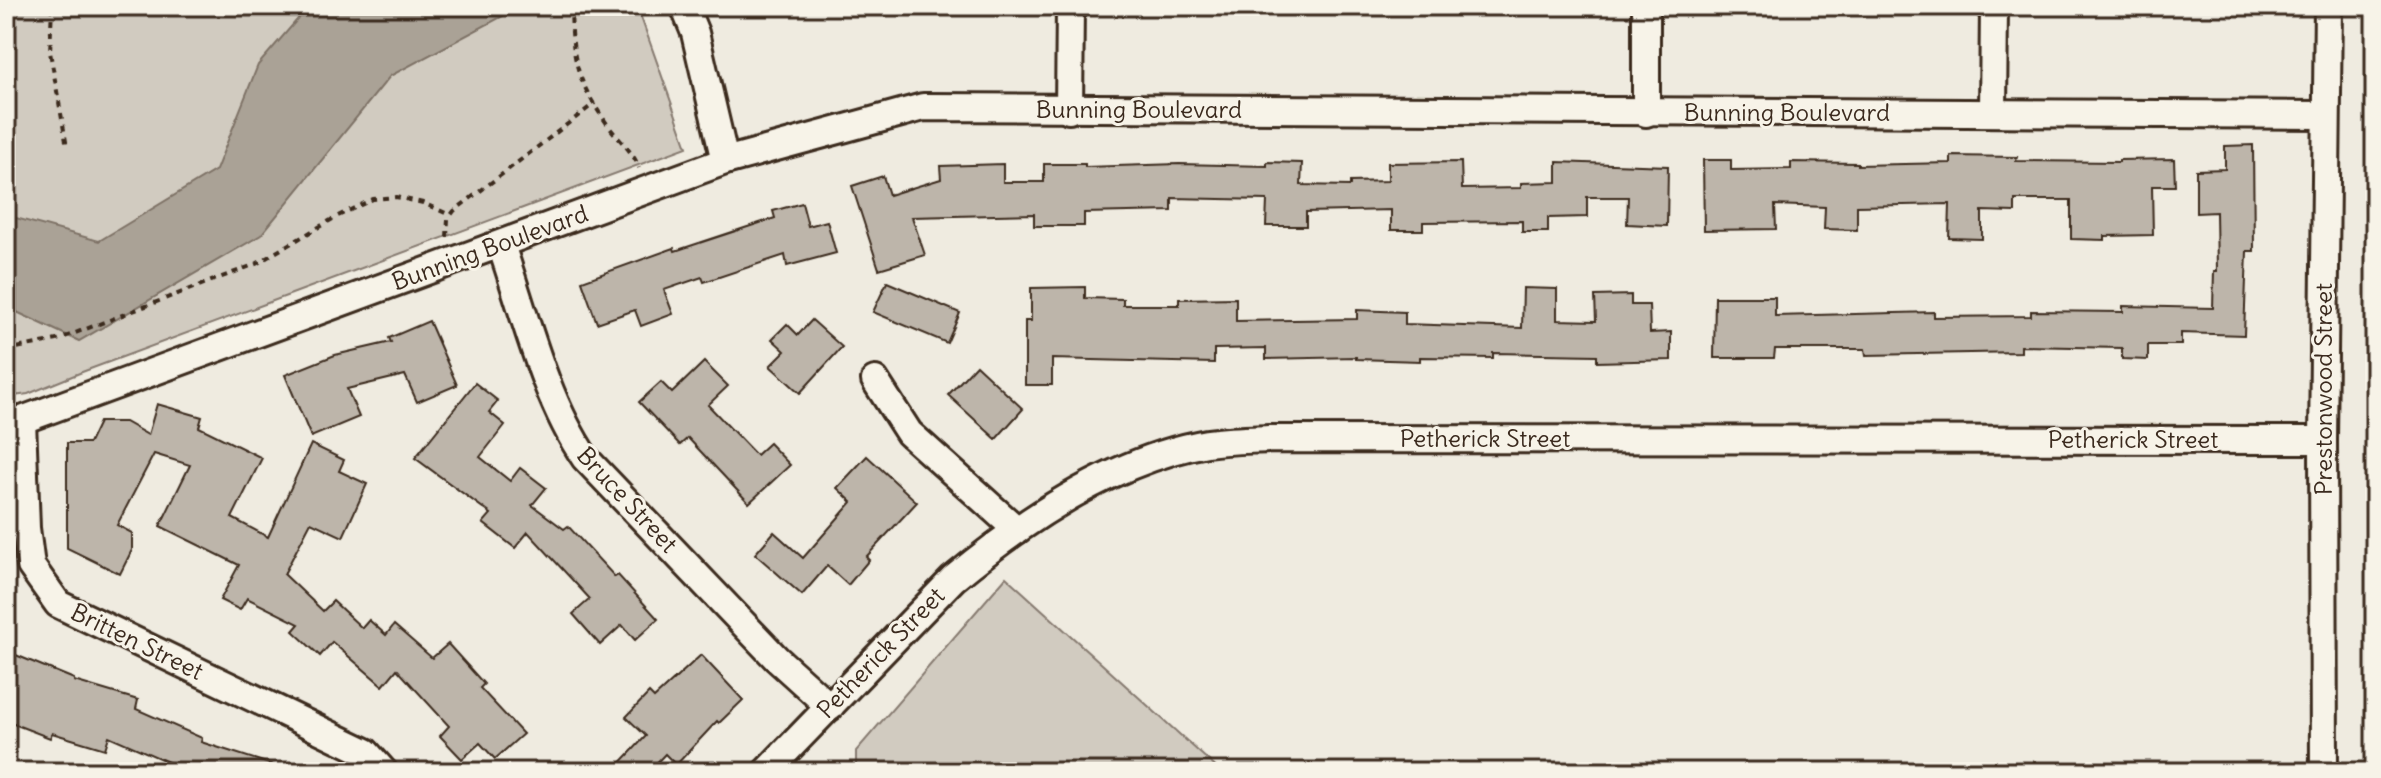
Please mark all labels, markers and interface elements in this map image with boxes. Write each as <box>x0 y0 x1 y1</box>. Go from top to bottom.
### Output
street label: Bunning Boulevard <box>1036 94 1242 124</box>
street label: Bunning Boulevard <box>1684 97 1890 127</box>
street label: Bunning Boulevard <box>388 198 592 296</box>
street label: Prestonwood Street <box>2308 283 2338 495</box>
street label: Petherick Street <box>1400 423 1570 453</box>
street label: Petherick Street <box>2048 424 2218 454</box>
street label: Bruce Street <box>571 440 684 559</box>
street label: Petherick Street <box>810 580 950 724</box>
street label: Britten Street <box>66 596 208 686</box>

